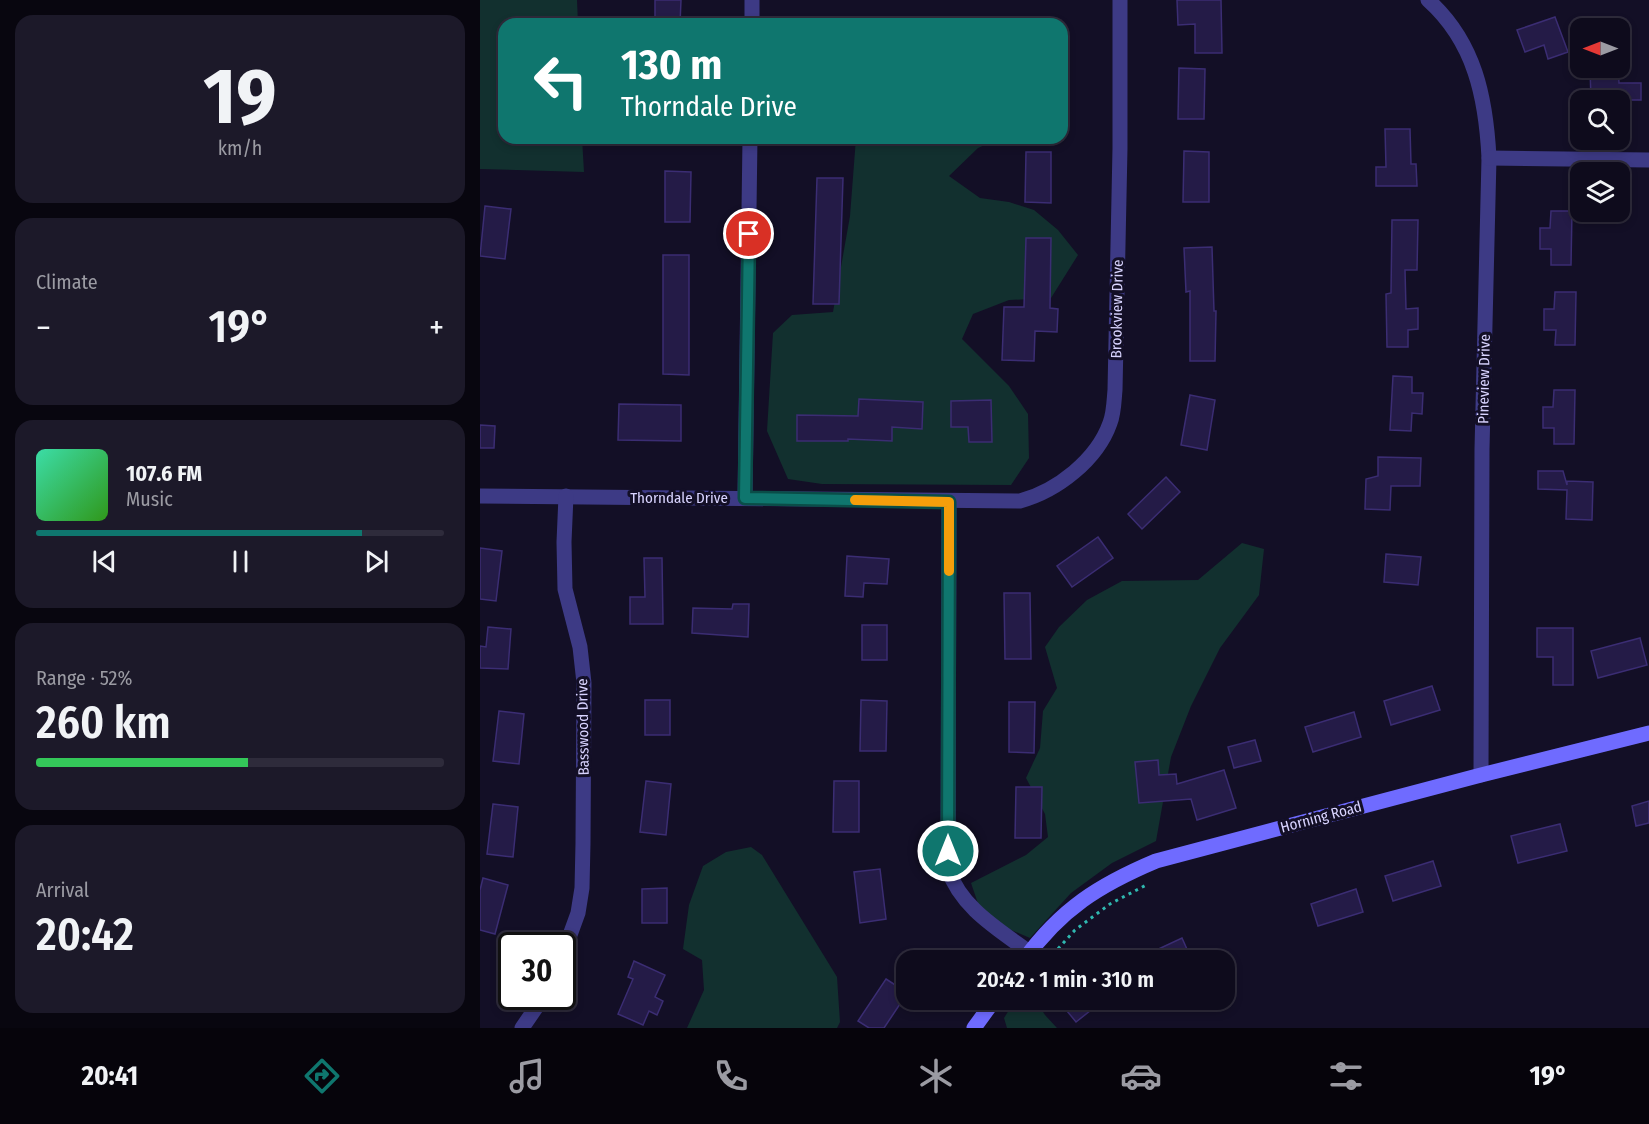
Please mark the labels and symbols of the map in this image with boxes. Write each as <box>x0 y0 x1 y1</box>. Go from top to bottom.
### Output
north arrow <box>1570 18 1630 78</box>
pin <box>723 208 774 259</box>
street label: Brookview Drive <box>1107 259 1127 359</box>
street label: Pineview Drive <box>1474 334 1494 424</box>
street label: Thorndale Drive <box>630 489 728 507</box>
street label: Basswood Drive <box>573 678 593 776</box>
street label: Horning Road <box>1278 798 1364 836</box>
position arrow <box>916 819 980 883</box>
speed limit sign: 30 <box>498 932 576 1010</box>

